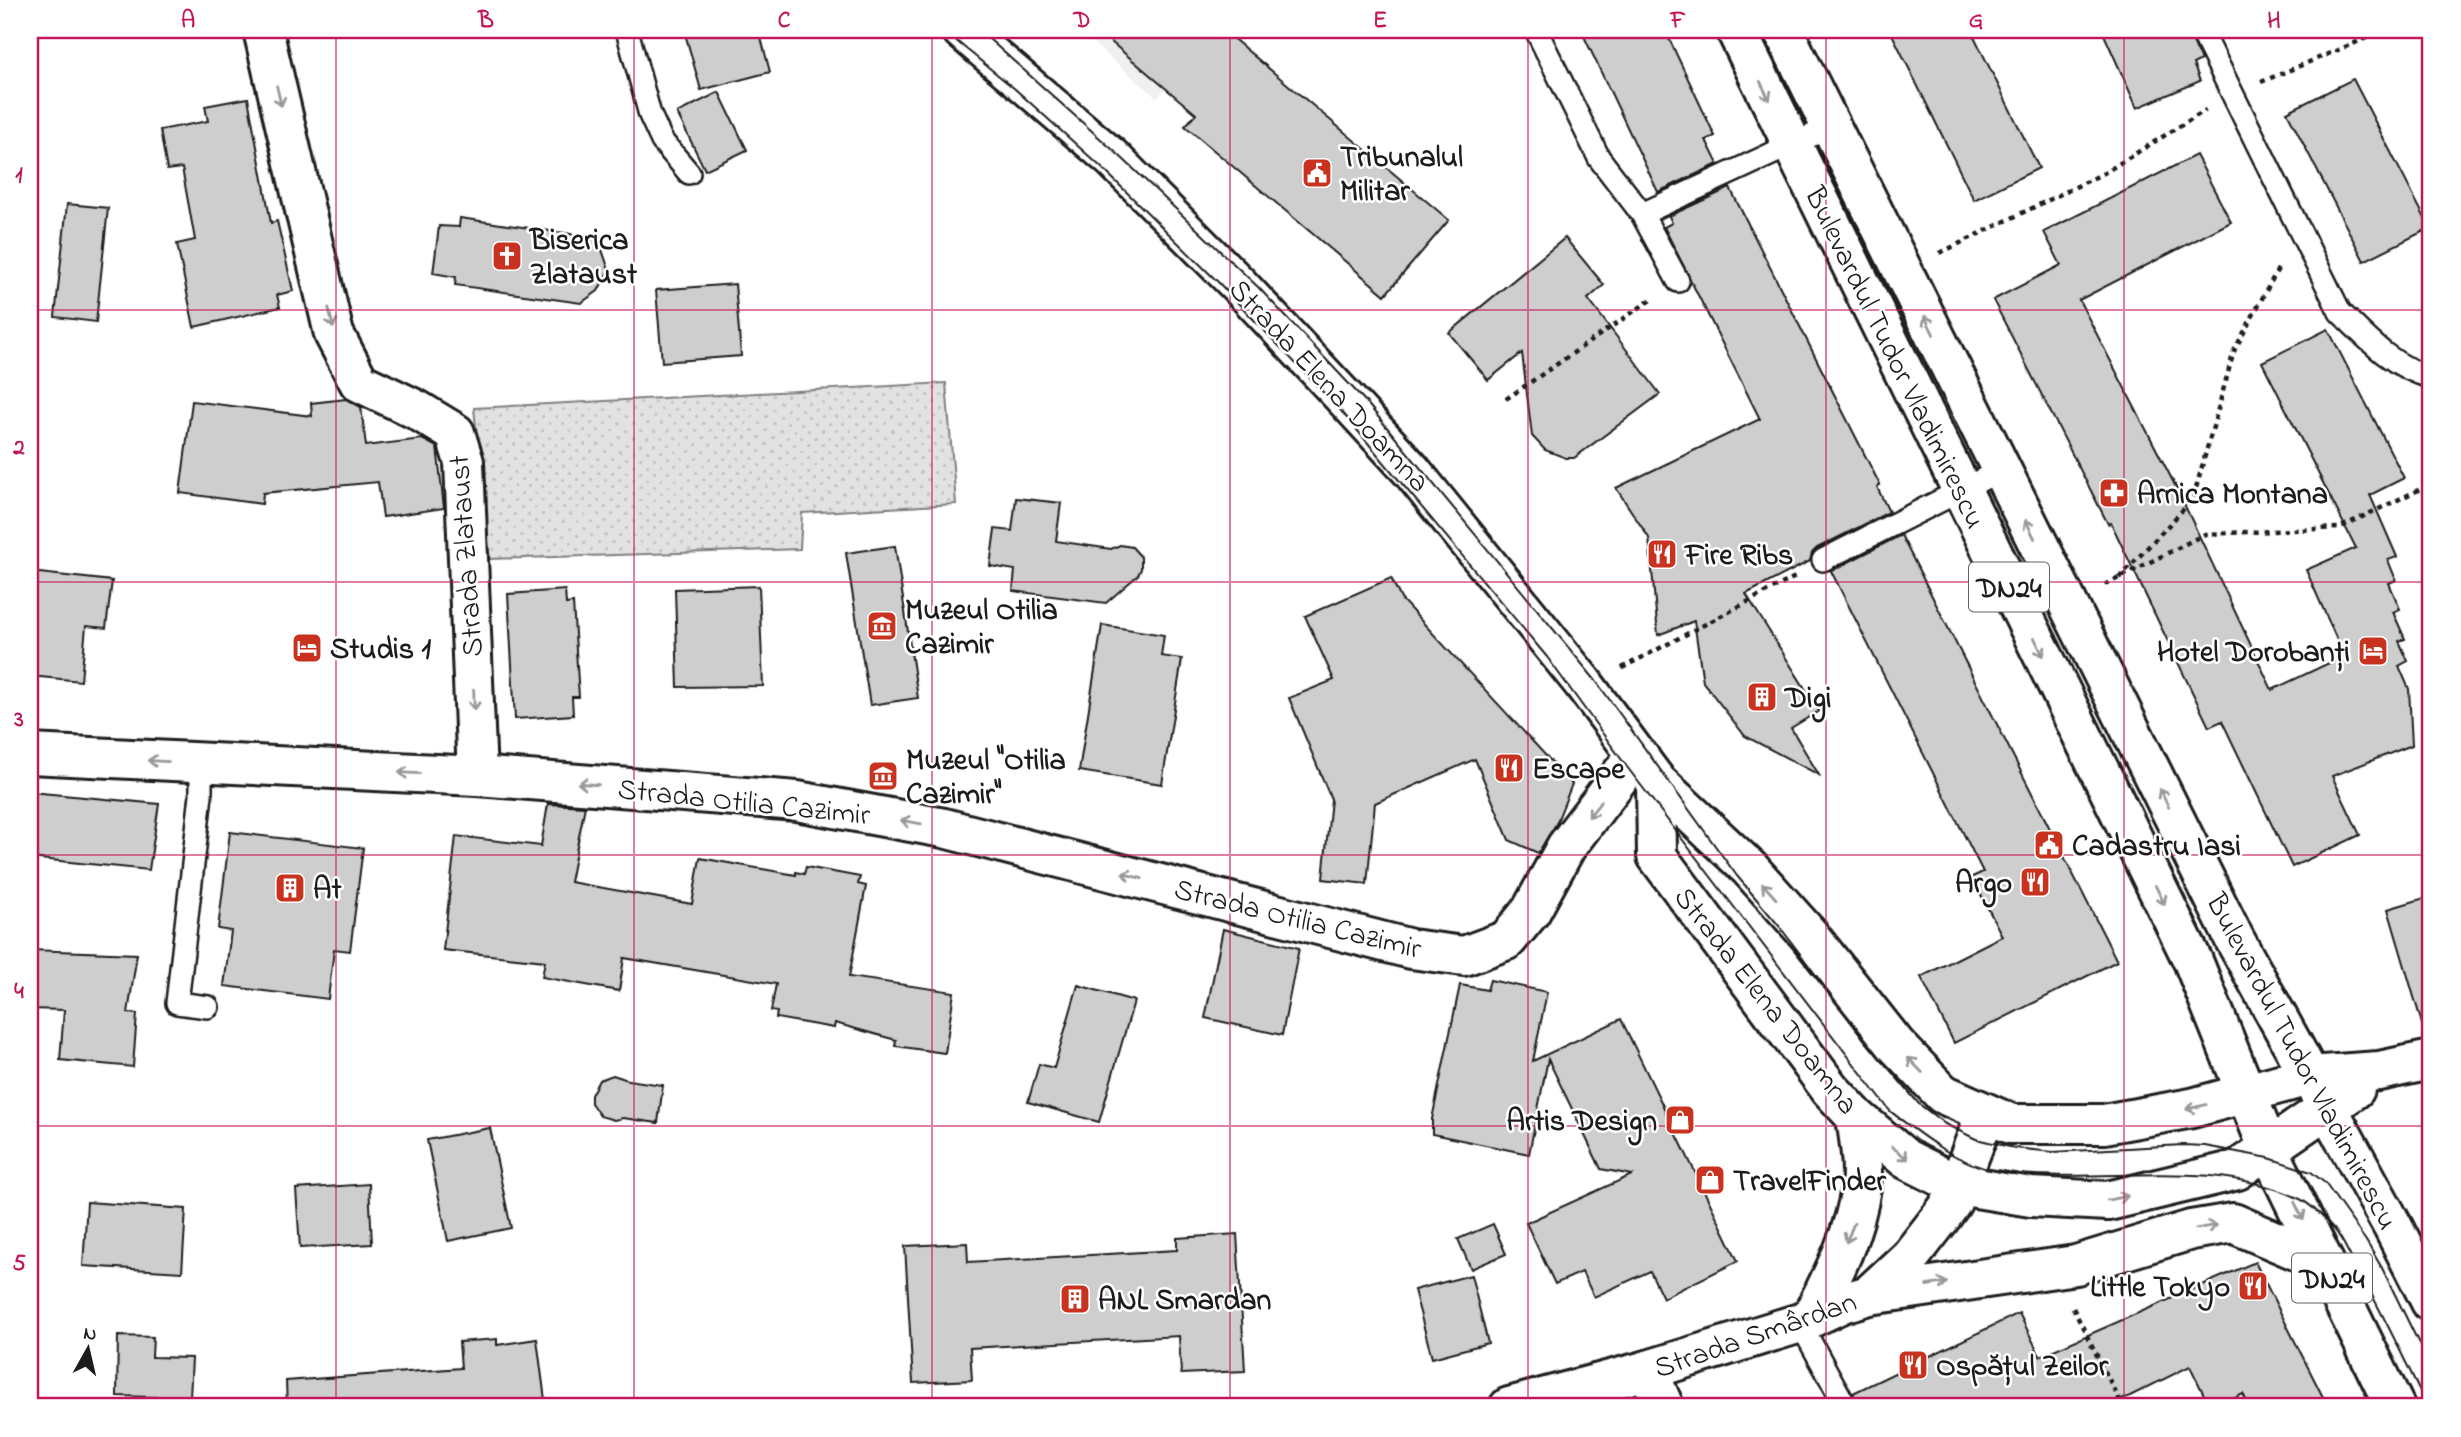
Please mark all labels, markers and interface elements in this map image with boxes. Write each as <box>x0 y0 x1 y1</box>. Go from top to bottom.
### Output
text: A <box>181 5 195 38</box>
text: B <box>477 5 494 38</box>
text: C <box>778 5 791 38</box>
text: D <box>1073 5 1090 38</box>
text: E <box>1373 5 1387 38</box>
text: F <box>1670 5 1686 38</box>
text: G <box>1969 5 1983 38</box>
text: H <box>2267 5 2281 38</box>
one-way arrow <box>1759 80 1773 101</box>
one-way arrow <box>273 84 286 107</box>
place label: Tribunalul Militar <box>1340 137 1463 215</box>
public building icon: Tribunalul Militar <box>1300 156 1334 190</box>
text: 1 <box>15 160 23 193</box>
street label: Bulevardul Tudor Vladimirescu <box>1791 179 1995 537</box>
place label: Biserica Zlataust <box>528 220 638 298</box>
church icon: Biserica Zlataust <box>490 239 524 273</box>
street label: Strada Elena Doamna <box>1217 270 1439 504</box>
one-way arrow <box>324 306 338 329</box>
one-way arrow <box>1922 315 1936 336</box>
text: 2 <box>12 432 25 465</box>
street label: Strada Zlataust <box>439 453 497 658</box>
place label: Arnica Montana <box>2137 474 2328 518</box>
pharmacy icon: Arnica Montana <box>2097 476 2131 510</box>
one-way arrow <box>2022 519 2036 540</box>
place label: Fire Ribs <box>1683 535 1793 579</box>
restaurant icon: Fire Ribs <box>1645 537 1679 571</box>
road number: DN24 <box>1969 562 2049 612</box>
place label: Muzeul Otilia Cazimir <box>905 590 1058 668</box>
museum icon: Muzeul Otilia Cazimir <box>865 609 899 643</box>
place label: Studis 1 <box>330 629 431 673</box>
hotel icon: Studis 1 <box>290 631 324 665</box>
place label: Hotel Dorobanți <box>2157 632 2350 676</box>
hotel icon: Hotel Dorobanți <box>2356 634 2390 668</box>
one-way arrow <box>2032 636 2046 657</box>
place label: Digi <box>1783 678 1831 723</box>
building icon: Digi <box>1745 680 1779 714</box>
one-way arrow <box>468 688 481 711</box>
text: 3 <box>13 704 24 737</box>
place label: Muzeul "Otilia Cazimir" <box>906 740 1066 818</box>
place label: Escape <box>1532 749 1626 793</box>
restaurant icon: Escape <box>1492 751 1526 785</box>
one-way arrow <box>146 754 169 767</box>
museum icon: Muzeul "Otilia Cazimir" <box>866 759 900 793</box>
one-way arrow <box>398 766 421 779</box>
street label: Strada Otilia Cazimir <box>615 769 873 839</box>
one-way arrow <box>577 777 600 790</box>
one-way arrow <box>2157 788 2171 809</box>
one-way arrow <box>1587 799 1602 817</box>
one-way arrow <box>900 815 923 828</box>
place label: Cadastru Iasi <box>2072 826 2241 870</box>
public building icon: Cadastru Iasi <box>2032 828 2066 862</box>
place label: Argo <box>1955 863 2012 908</box>
restaurant icon: Argo <box>2018 865 2052 899</box>
place label: At <box>313 869 342 913</box>
one-way arrow <box>1121 869 1143 882</box>
street label: Strada Otilia Cazimir <box>1169 869 1426 973</box>
building icon: At <box>273 871 307 905</box>
street label: Strada Elena Doamna <box>1662 879 1868 1125</box>
one-way arrow <box>1761 883 1778 900</box>
one-way arrow <box>2154 884 2168 905</box>
street label: Bulevardul Tudor Vladimirescu <box>2192 885 2408 1239</box>
text: 4 <box>14 976 24 1009</box>
one-way arrow <box>1907 1057 1924 1074</box>
place label: Artis Design <box>1507 1101 1657 1146</box>
one-way arrow <box>2185 1101 2208 1114</box>
shop icon: Artis Design <box>1663 1103 1697 1137</box>
one-way arrow <box>1890 1146 1909 1160</box>
place label: TravelFinder <box>1733 1161 1887 1205</box>
shop icon: TravelFinder <box>1693 1163 1727 1197</box>
one-way arrow <box>2106 1191 2129 1205</box>
one-way arrow <box>2293 1200 2307 1221</box>
one-way arrow <box>2194 1220 2217 1233</box>
one-way arrow <box>1843 1221 1856 1243</box>
text: 5 <box>12 1248 26 1281</box>
road number: DN24 <box>2292 1254 2372 1302</box>
place label: Little Tokyo <box>2090 1267 2230 1311</box>
restaurant icon: Little Tokyo <box>2236 1269 2270 1303</box>
one-way arrow <box>1925 1278 1947 1291</box>
place label: ANL Smardan <box>1098 1280 1271 1324</box>
building icon: ANL Smardan <box>1058 1282 1092 1316</box>
street label: Strada Smârdan <box>1649 1282 1863 1392</box>
north arrow <box>52 1314 122 1384</box>
text: N <box>82 1320 98 1349</box>
place label: Ospățul Zeilor <box>1936 1346 2109 1390</box>
restaurant icon: Ospățul Zeilor <box>1896 1348 1930 1382</box>

